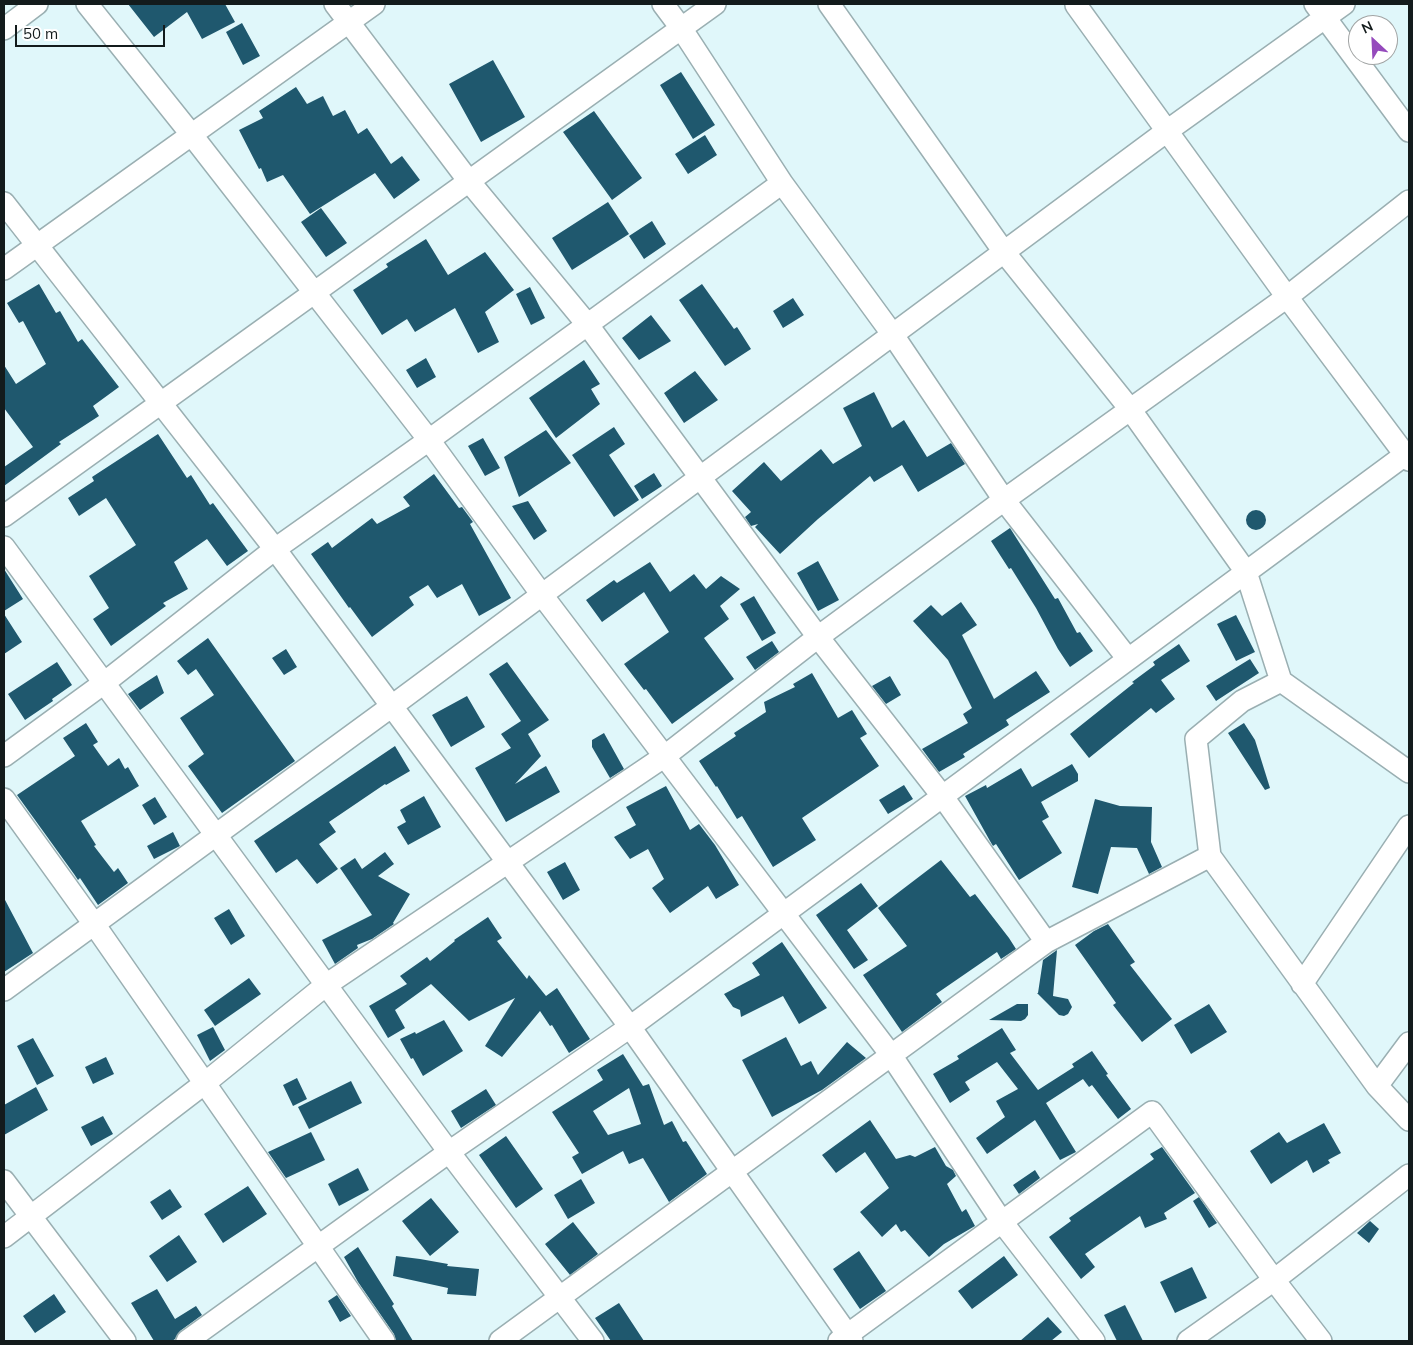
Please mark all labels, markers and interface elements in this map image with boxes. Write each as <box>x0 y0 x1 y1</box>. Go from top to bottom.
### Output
scale bar <box>18 15 168 47</box>
north arrow <box>1348 15 1398 65</box>
text: N <box>1358 17 1376 38</box>
text: 50 m <box>23 24 58 43</box>

